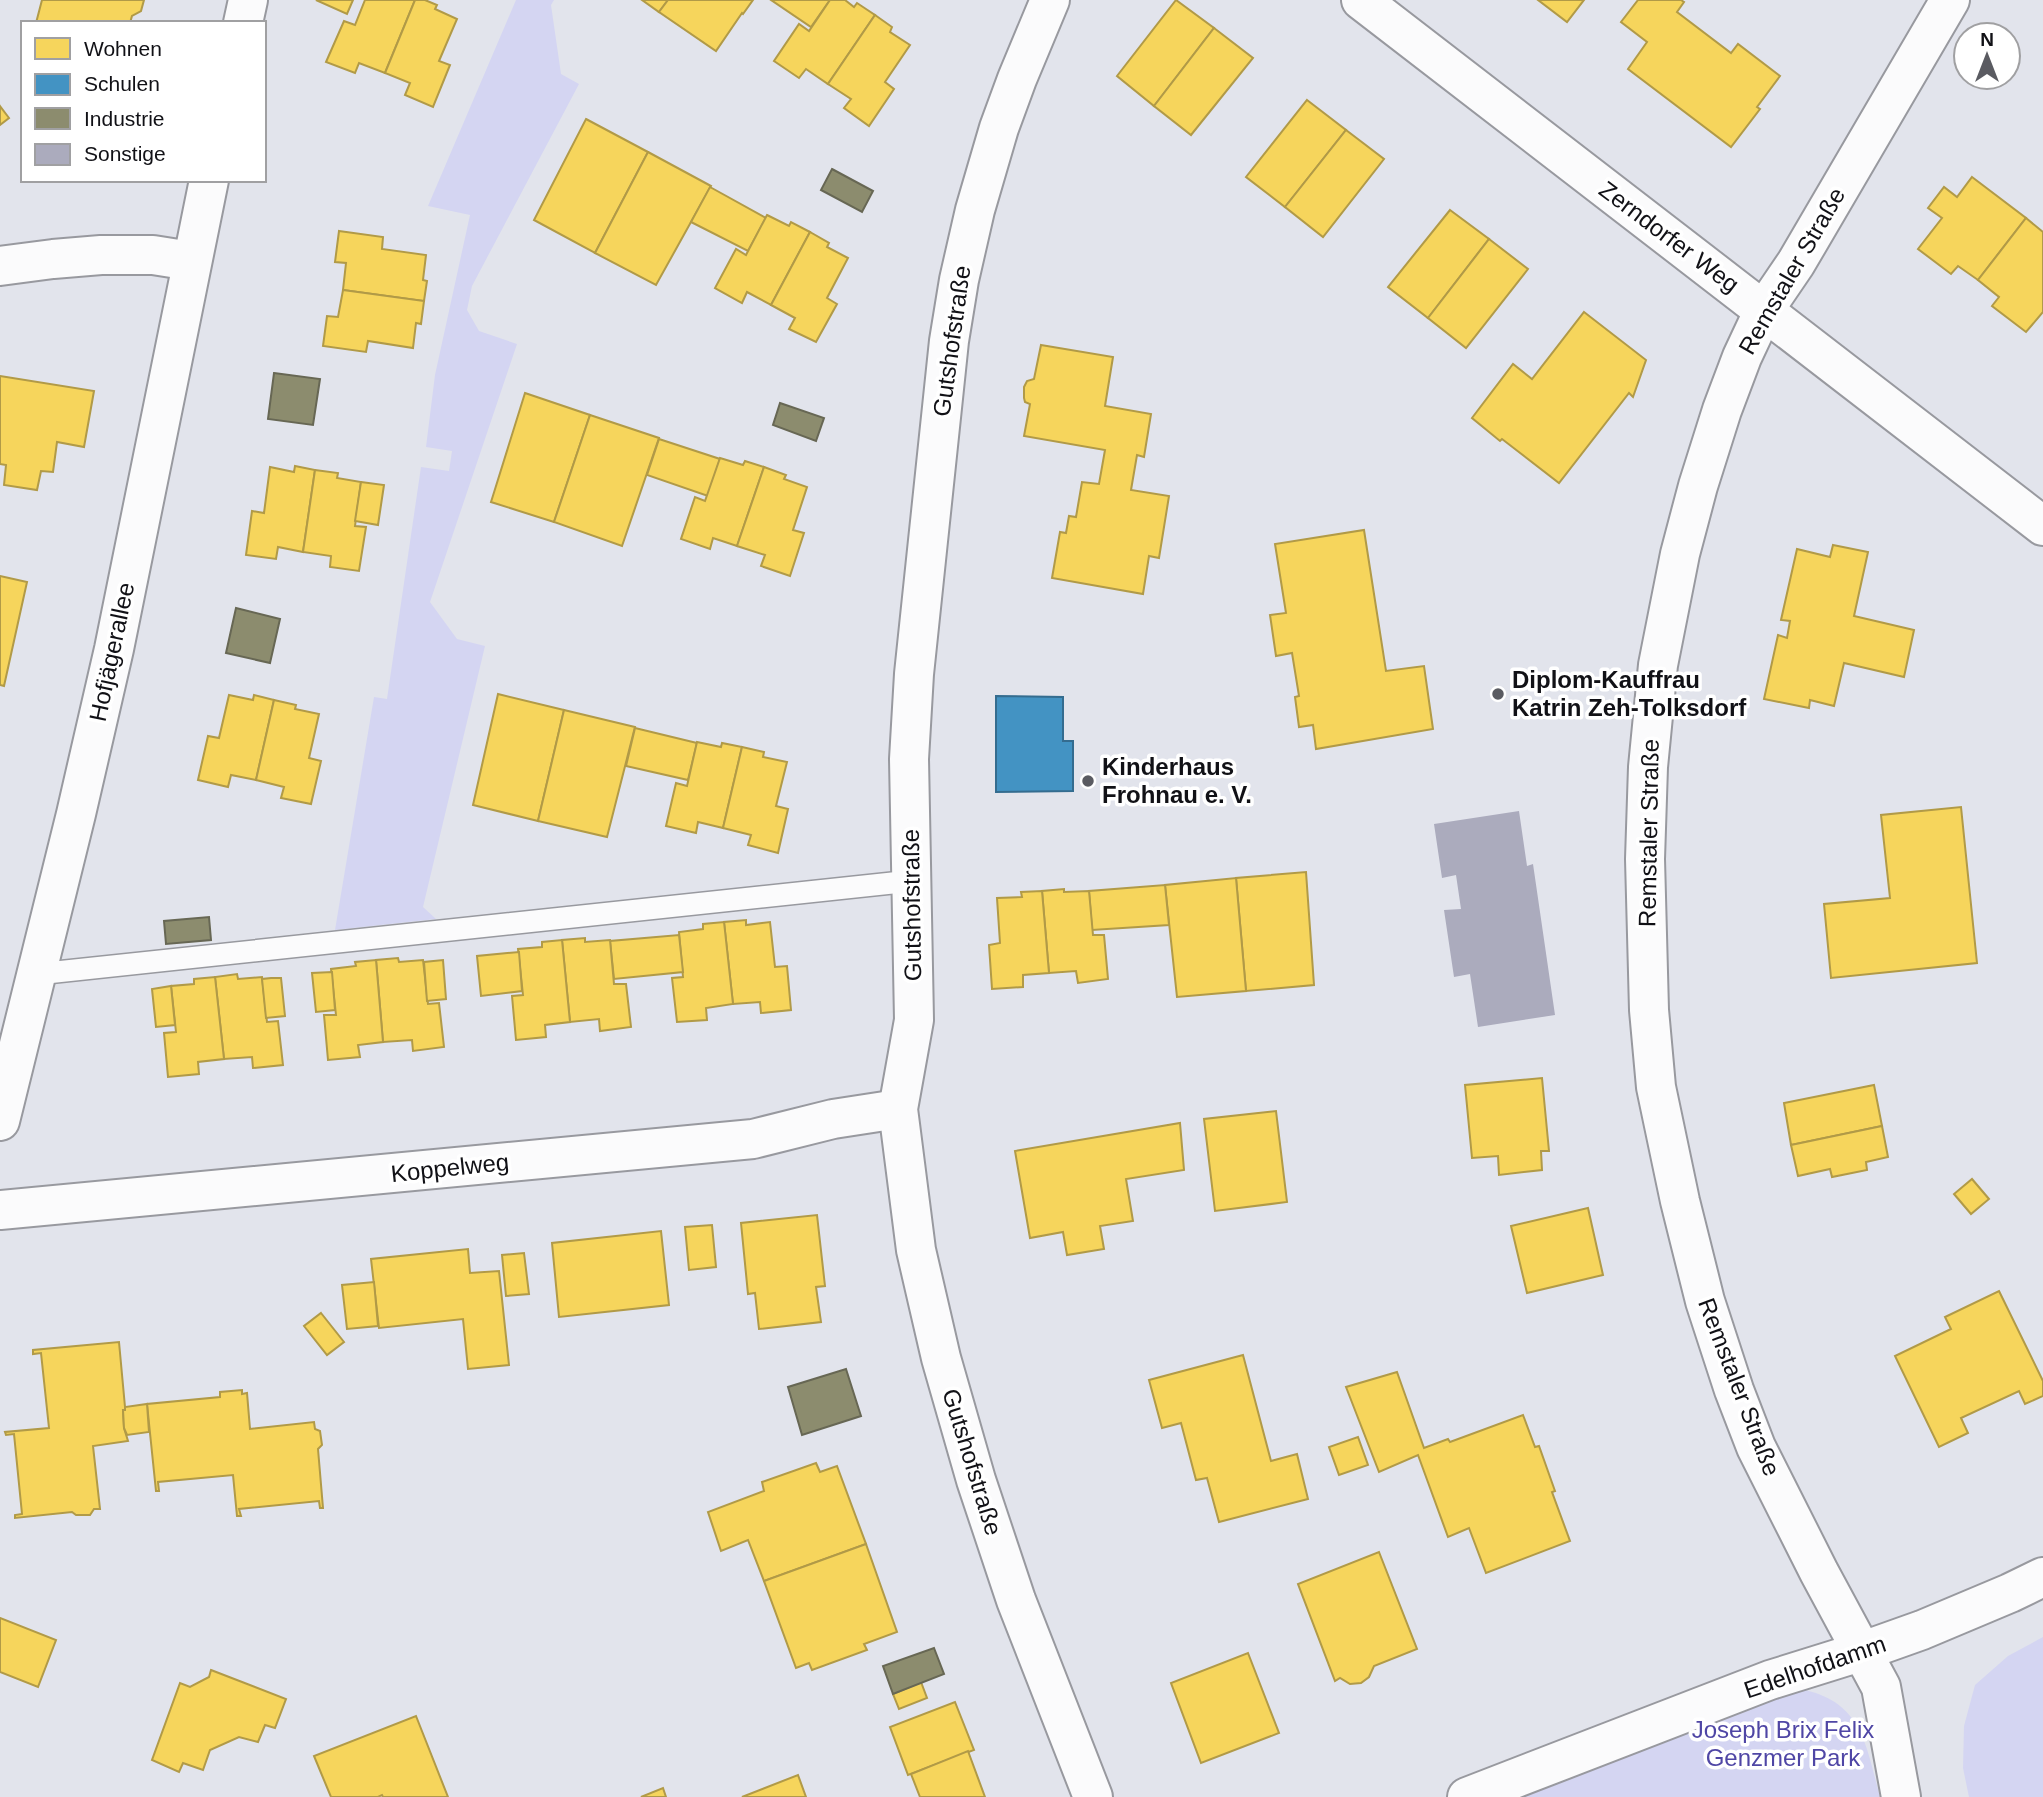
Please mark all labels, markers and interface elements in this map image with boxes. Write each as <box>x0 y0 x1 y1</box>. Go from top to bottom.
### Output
legend <box>21 21 266 182</box>
north arrow <box>1952 21 2022 91</box>
text: N <box>1980 29 1994 50</box>
text: Wohnen <box>84 37 162 60</box>
text: Schulen <box>84 72 160 95</box>
text: Industrie <box>84 107 165 130</box>
text: Sonstige <box>84 142 166 165</box>
street label: Zerndorfer Weg <box>1594 175 1744 298</box>
street label: Remstaler Straße <box>1733 183 1850 359</box>
street label: Gutshofstraße <box>928 264 975 418</box>
street label: Hofjägerallee <box>84 580 139 724</box>
place label: Diplom-Kauffrau Katrin Zeh-Tolksdorf <box>1512 666 1747 721</box>
marker: Diplom-Kauffrau Katrin Zeh-Tolksdorf <box>1490 686 1506 702</box>
street label: Remstaler Straße <box>1633 739 1664 927</box>
place label: Kinderhaus Frohnau e. V. <box>1102 753 1252 808</box>
marker: Kinderhaus Frohnau e. V. <box>1080 773 1096 789</box>
street label: Gutshofstraße <box>897 829 926 981</box>
street label: Koppelweg <box>389 1148 510 1187</box>
street label: Remstaler Straße <box>1693 1294 1786 1479</box>
street label: Gutshofstraße <box>937 1385 1008 1539</box>
street label: Edelhofdamm <box>1740 1630 1889 1703</box>
park label: Joseph Brix Felix Genzmer Park <box>1692 1716 1874 1771</box>

